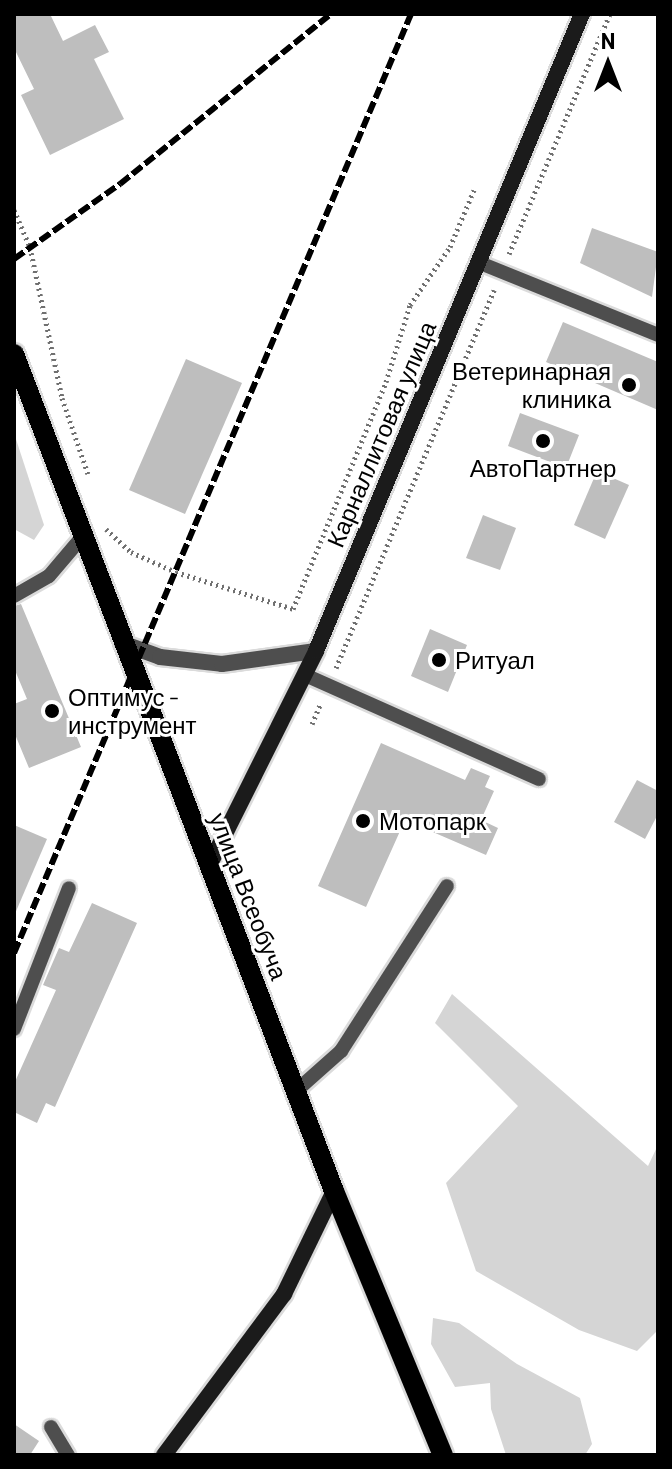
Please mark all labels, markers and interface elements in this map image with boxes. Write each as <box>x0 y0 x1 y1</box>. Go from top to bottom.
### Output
north arrow <box>568 24 648 104</box>
text: N <box>601 27 615 53</box>
street label: Карналлитовая улица <box>320 317 442 551</box>
place label: Ветеринарная клиника <box>452 357 611 413</box>
marker: Ветеринарная клиника <box>618 374 640 396</box>
marker: АвтоПартнер <box>534 432 552 450</box>
place label: АвтоПартнер <box>470 454 616 482</box>
place label: Ритуал <box>455 646 535 674</box>
marker: Ритуал <box>430 651 448 669</box>
place label: Оптимус - инструмент <box>68 683 197 739</box>
marker: Оптимус - инструмент <box>43 702 61 720</box>
place label: Мотопарк <box>379 807 486 835</box>
street label: улица Всеобуча <box>204 808 294 984</box>
marker: Мотопарк <box>354 812 372 830</box>

